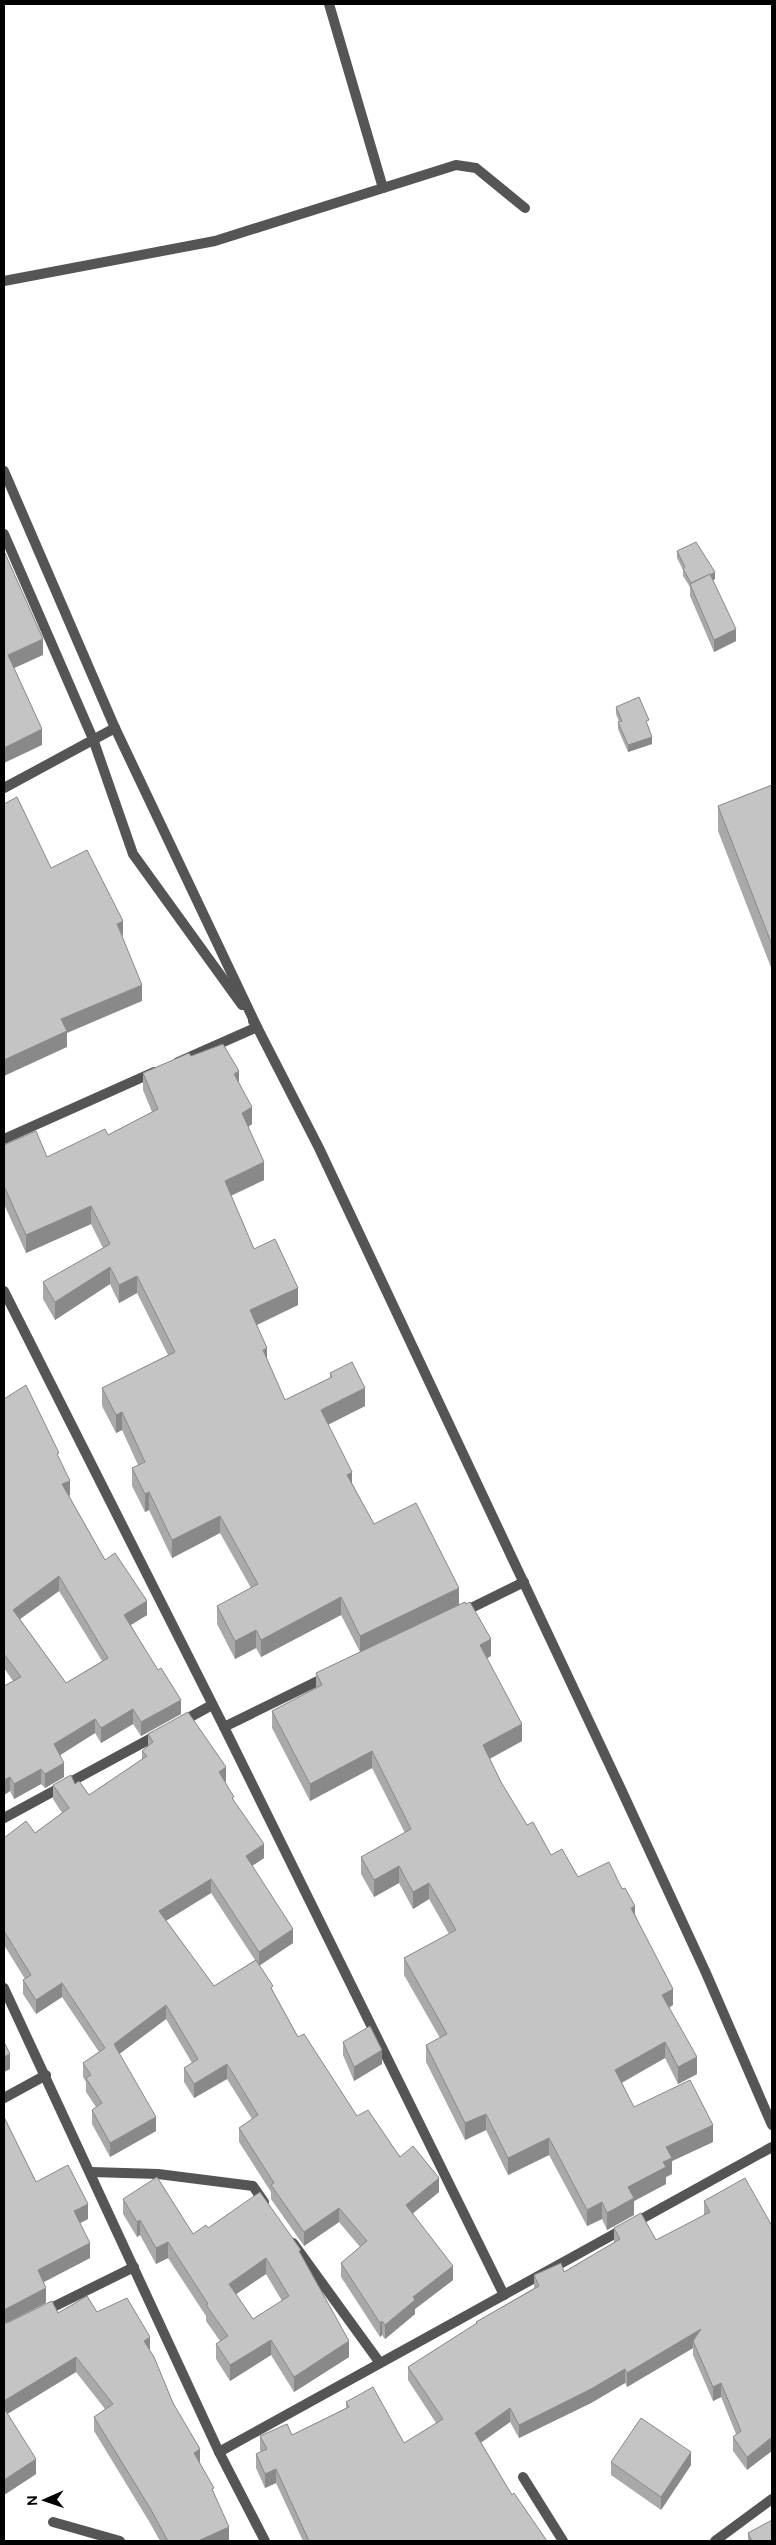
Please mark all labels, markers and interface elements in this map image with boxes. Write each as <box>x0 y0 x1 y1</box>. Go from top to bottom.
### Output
north arrow <box>20 2475 70 2525</box>
text: N <box>23 2495 41 2506</box>

